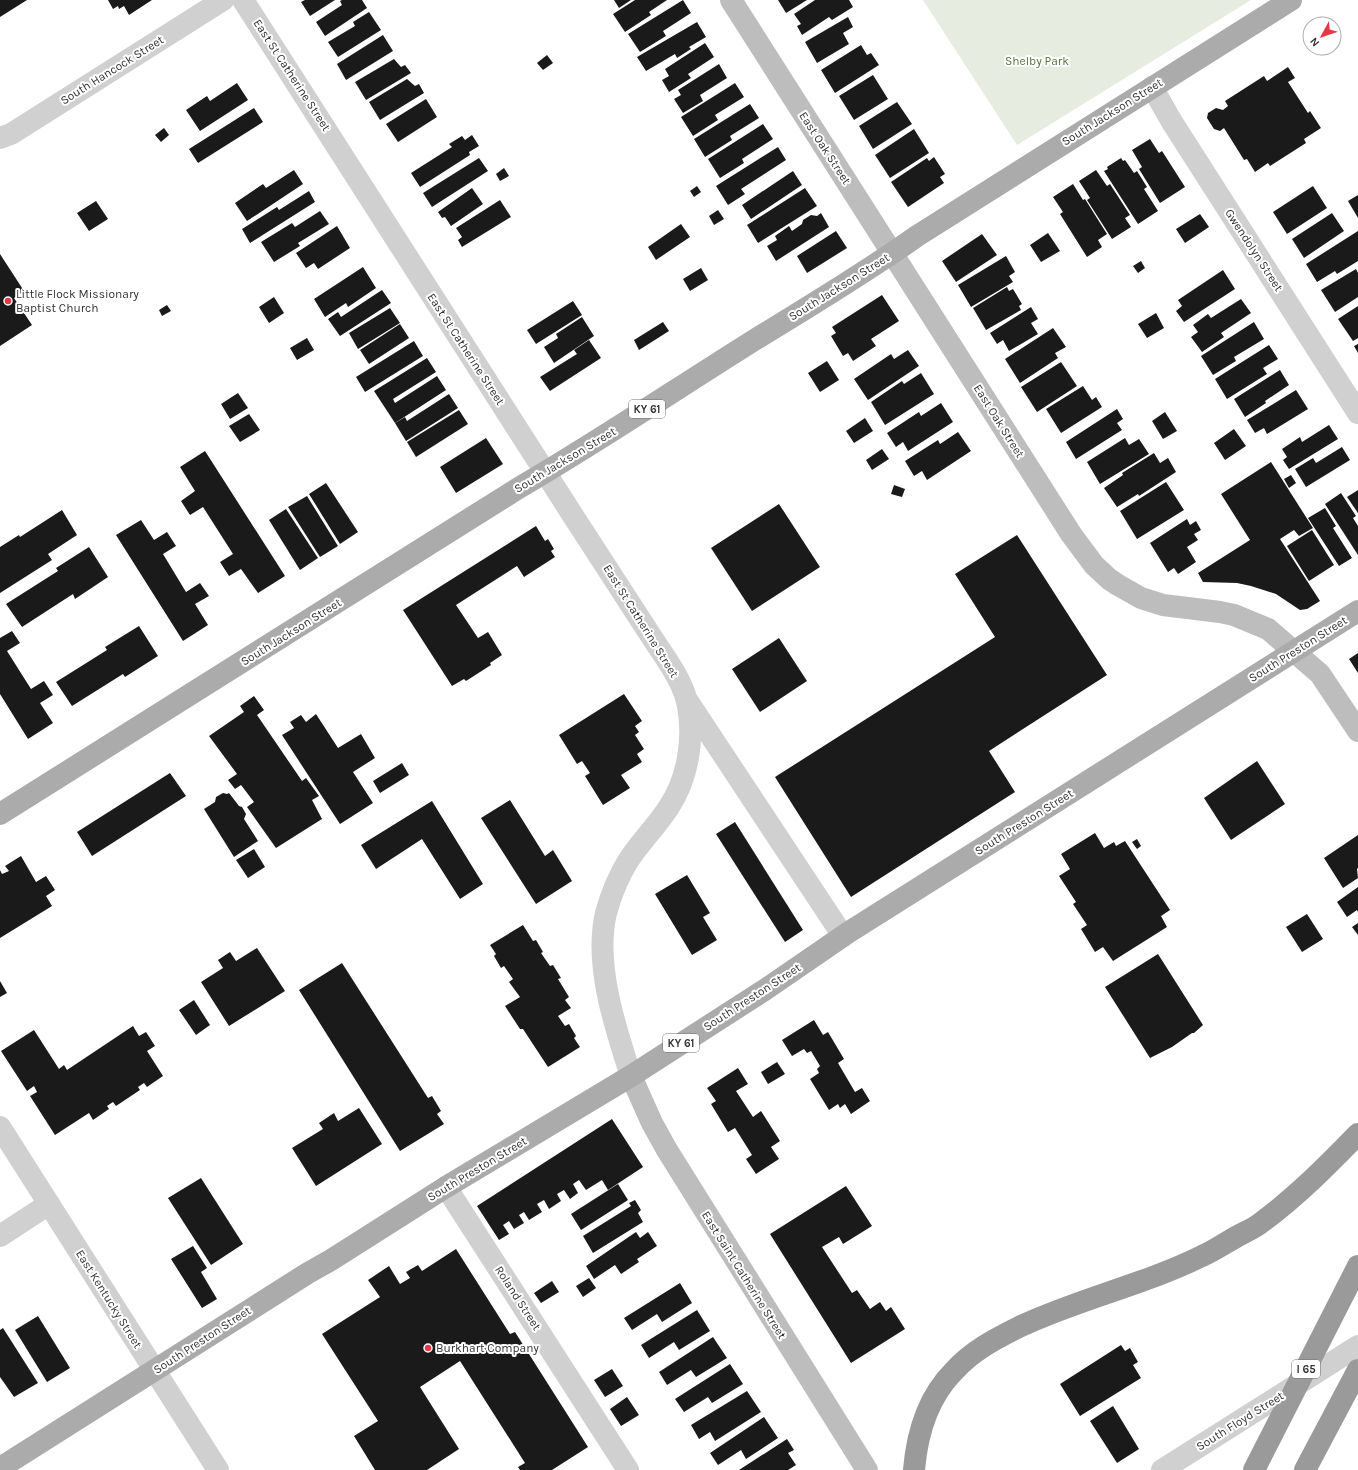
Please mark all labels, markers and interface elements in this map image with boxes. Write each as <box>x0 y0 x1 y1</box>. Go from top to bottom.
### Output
street label: East St Catherine Street <box>251 16 334 134</box>
north arrow <box>1302 16 1342 56</box>
street label: South Hancock Street <box>58 32 167 107</box>
text: N <box>1307 35 1322 49</box>
park label: Shelby Park <box>1005 54 1069 68</box>
street label: South Jackson Street <box>1059 75 1165 149</box>
street label: East Oak Street <box>796 109 854 187</box>
street label: Gwendolyn Street <box>1222 206 1286 294</box>
street label: South Jackson Street <box>786 250 892 324</box>
place label: Little Flock Missionary Baptist Church <box>16 287 139 315</box>
street label: East St Catherine Street <box>425 290 508 408</box>
marker: Little Flock Missionary Baptist Church <box>3 296 13 306</box>
street label: East Oak Street <box>971 382 1027 461</box>
road number: KY 61 <box>629 400 665 418</box>
street label: South Jackson Street <box>512 424 619 496</box>
street label: East St Catherine Street <box>600 562 682 681</box>
street label: South Jackson Street <box>238 595 344 669</box>
street label: South Preston Street <box>1246 613 1350 685</box>
street label: South Preston Street <box>972 786 1076 858</box>
street label: South Preston Street <box>701 960 804 1034</box>
road number: KY 61 <box>663 1034 699 1052</box>
street label: South Preston Street <box>425 1134 530 1204</box>
street label: East Saint Catherine Street <box>699 1209 789 1342</box>
street label: East Kentucky Street <box>73 1247 145 1351</box>
street label: Roland Street <box>492 1263 544 1333</box>
street label: South Preston Street <box>151 1303 254 1377</box>
place label: Burkhart Company <box>436 1341 539 1355</box>
marker: Burkhart Company <box>423 1343 433 1353</box>
road number: I 65 <box>1292 1360 1320 1378</box>
street label: South Floyd Street <box>1194 1388 1287 1454</box>

